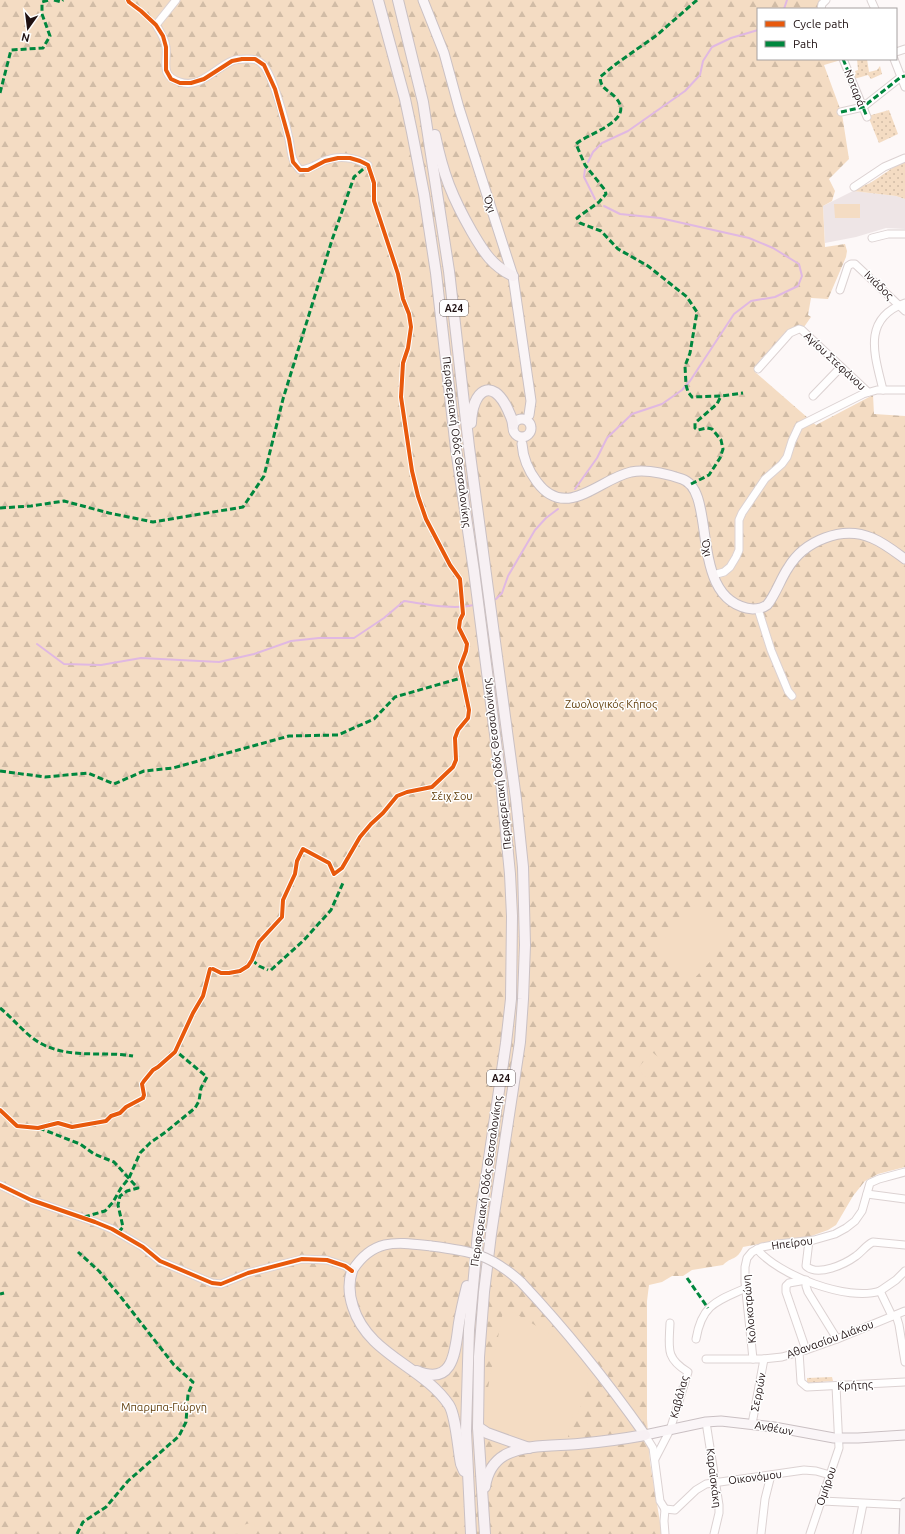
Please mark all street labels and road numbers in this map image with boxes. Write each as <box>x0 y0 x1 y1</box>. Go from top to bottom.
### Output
street label: Νοταρά <box>842 68 868 109</box>
street label: Όχι <box>481 193 498 214</box>
street label: Ινιάδος <box>861 268 896 302</box>
road number: Α24 <box>440 300 468 316</box>
street label: Αγίου Στεφάνου <box>802 330 868 392</box>
street label: Περιφερειακή Οδός Θεσσαλονίκης <box>440 356 473 528</box>
street label: Όχι <box>699 537 715 558</box>
street label: Περιφερειακή Οδός Θεσσαλονίκης <box>481 678 514 850</box>
road number: Α24 <box>487 1070 515 1086</box>
street label: Περιφερειακή Οδός Θεσσαλονίκης <box>468 1095 505 1267</box>
street label: Ηπείρου <box>771 1234 813 1252</box>
street label: Κολοκοτρώνη <box>740 1274 758 1344</box>
street label: Αθανασίου Διάκου <box>785 1318 875 1360</box>
street label: Σερρών <box>748 1371 768 1412</box>
street label: Καβάλας <box>668 1374 691 1420</box>
street label: Κρήτης <box>837 1378 873 1393</box>
street label: Ανθέων <box>754 1419 795 1437</box>
street label: Καραϊσκάκη <box>704 1448 724 1508</box>
street label: Ομήρου <box>814 1465 838 1507</box>
street label: Οικονόμου <box>727 1468 783 1486</box>

